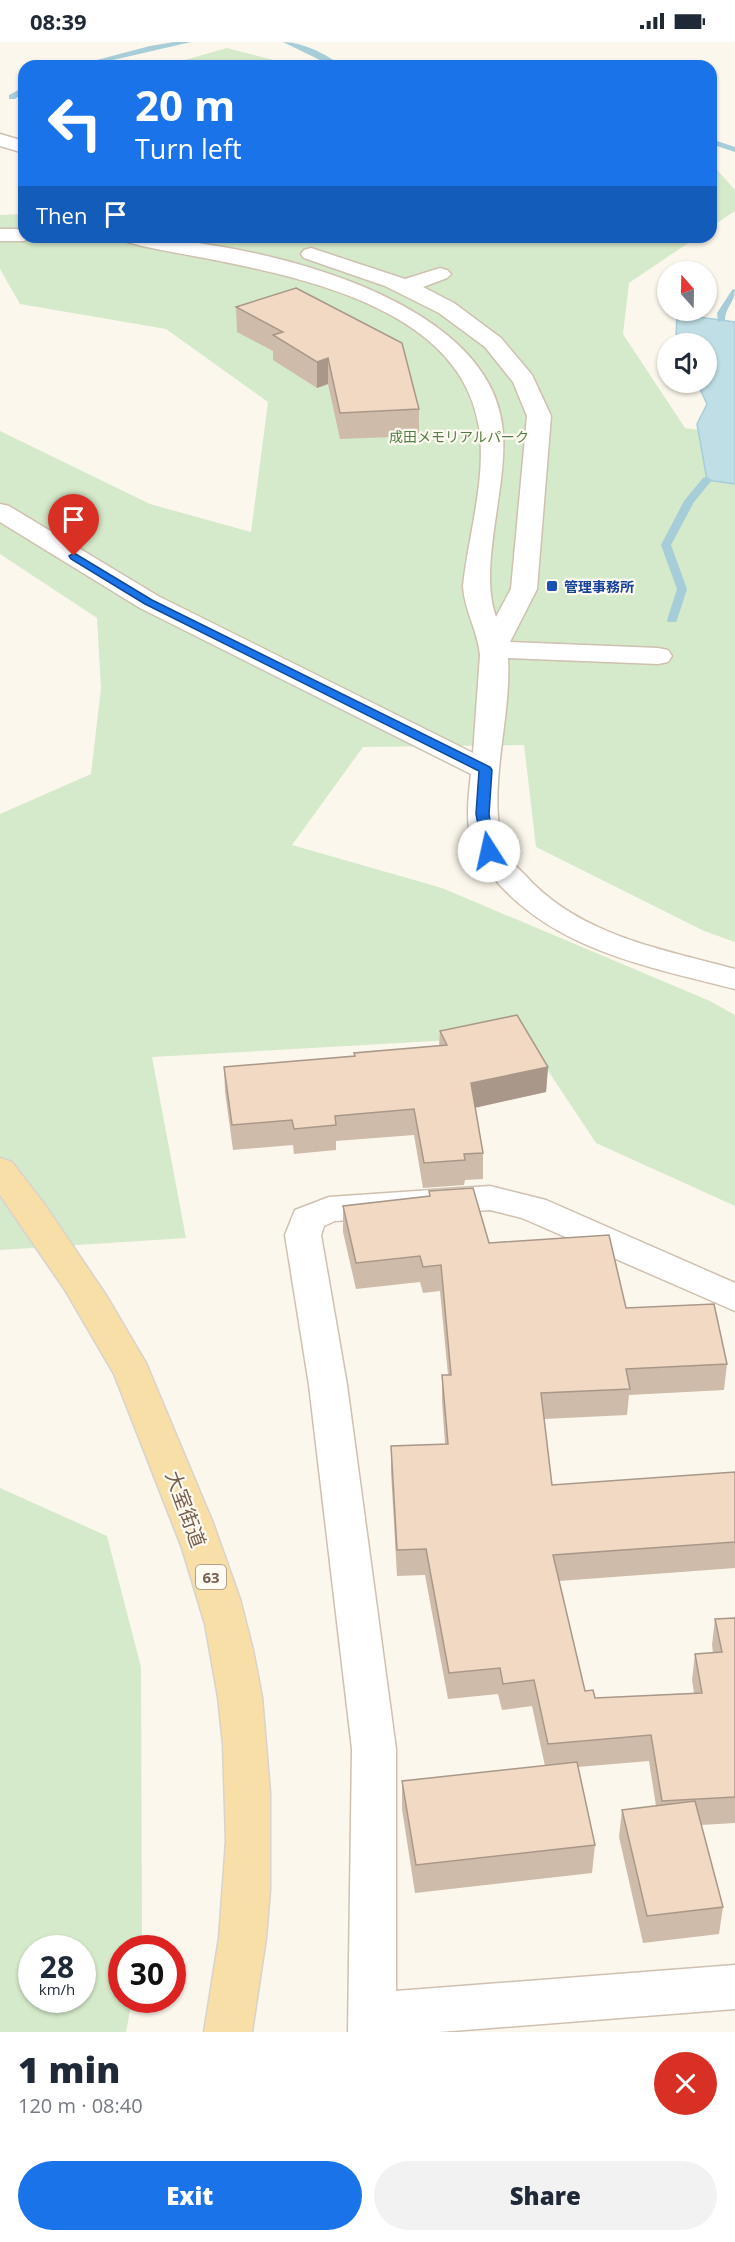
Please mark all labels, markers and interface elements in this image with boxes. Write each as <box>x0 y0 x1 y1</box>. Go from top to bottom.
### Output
text: 08:39 <box>30 6 87 36</box>
text: 20 m <box>135 76 235 133</box>
icon: left <box>36 84 114 162</box>
text: Turn left <box>135 130 242 167</box>
icon: arrive <box>99 198 132 231</box>
text: Then <box>36 200 87 230</box>
north arrow <box>657 261 717 321</box>
map controls <box>657 261 717 393</box>
button: sound <box>657 333 717 393</box>
park label: 成田メモリアルパーク <box>389 427 529 446</box>
pin <box>48 494 99 556</box>
icon: arrive <box>57 503 90 536</box>
place label: 管理事務所 <box>564 577 634 596</box>
marker: 管理事務所 <box>545 579 559 593</box>
position arrow <box>457 819 521 883</box>
street label: 大室街道 <box>160 1467 212 1551</box>
road number: 63 <box>196 1565 226 1589</box>
speed limit sign: 30 <box>108 1935 186 2013</box>
text: 28 <box>40 1946 74 1987</box>
text: km/h <box>39 1979 75 1999</box>
text: 1 min <box>18 2045 120 2094</box>
button: close <box>654 2052 717 2115</box>
text: 120 m · 08:40 <box>18 2092 143 2119</box>
button: Exit <box>18 2161 362 2230</box>
button: Share <box>374 2161 717 2230</box>

